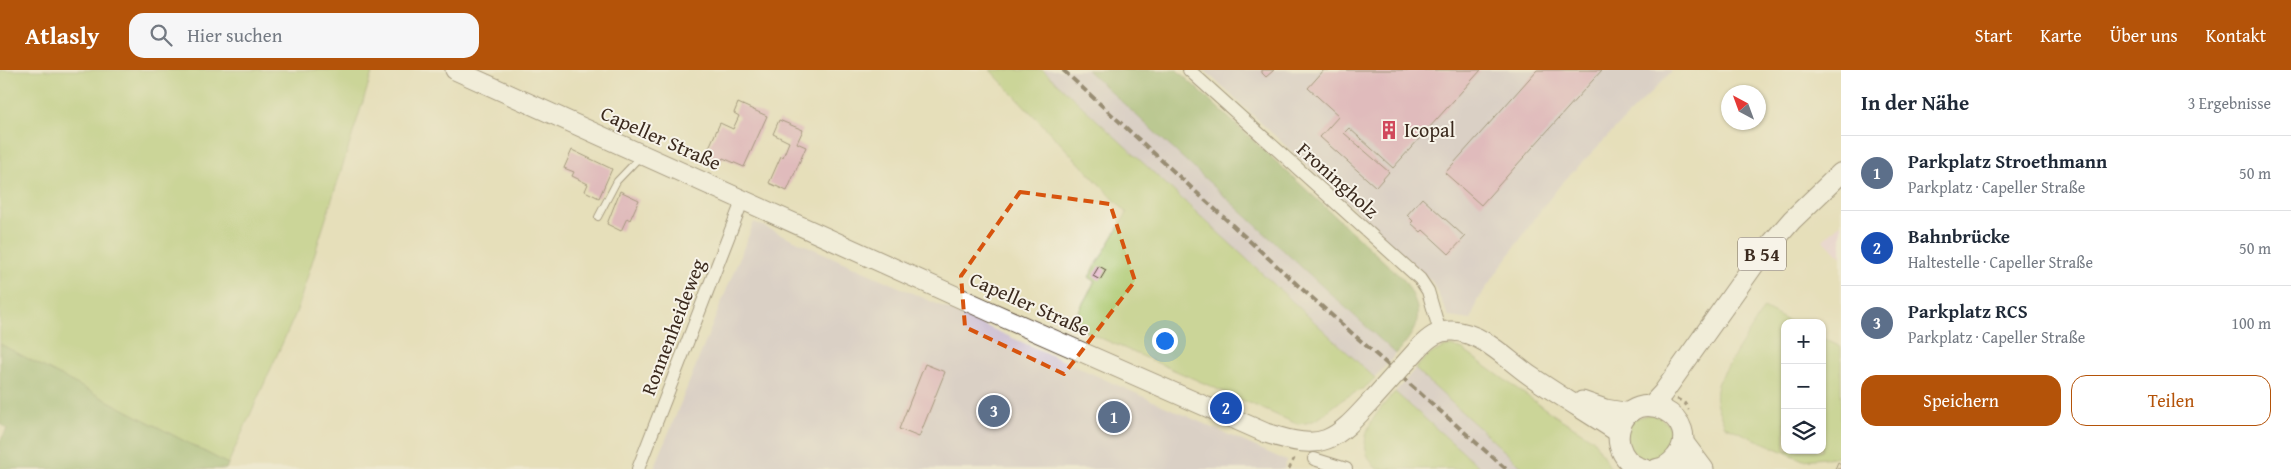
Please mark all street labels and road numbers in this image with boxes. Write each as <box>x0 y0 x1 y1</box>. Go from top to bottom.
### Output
street label: Capeller Straße <box>596 98 726 177</box>
street label: Froningholz <box>1291 135 1386 225</box>
road number: B 54 <box>1738 238 1786 270</box>
street label: Ronnenheideweg <box>633 254 712 399</box>
street label: Capeller Straße <box>965 264 1095 343</box>

